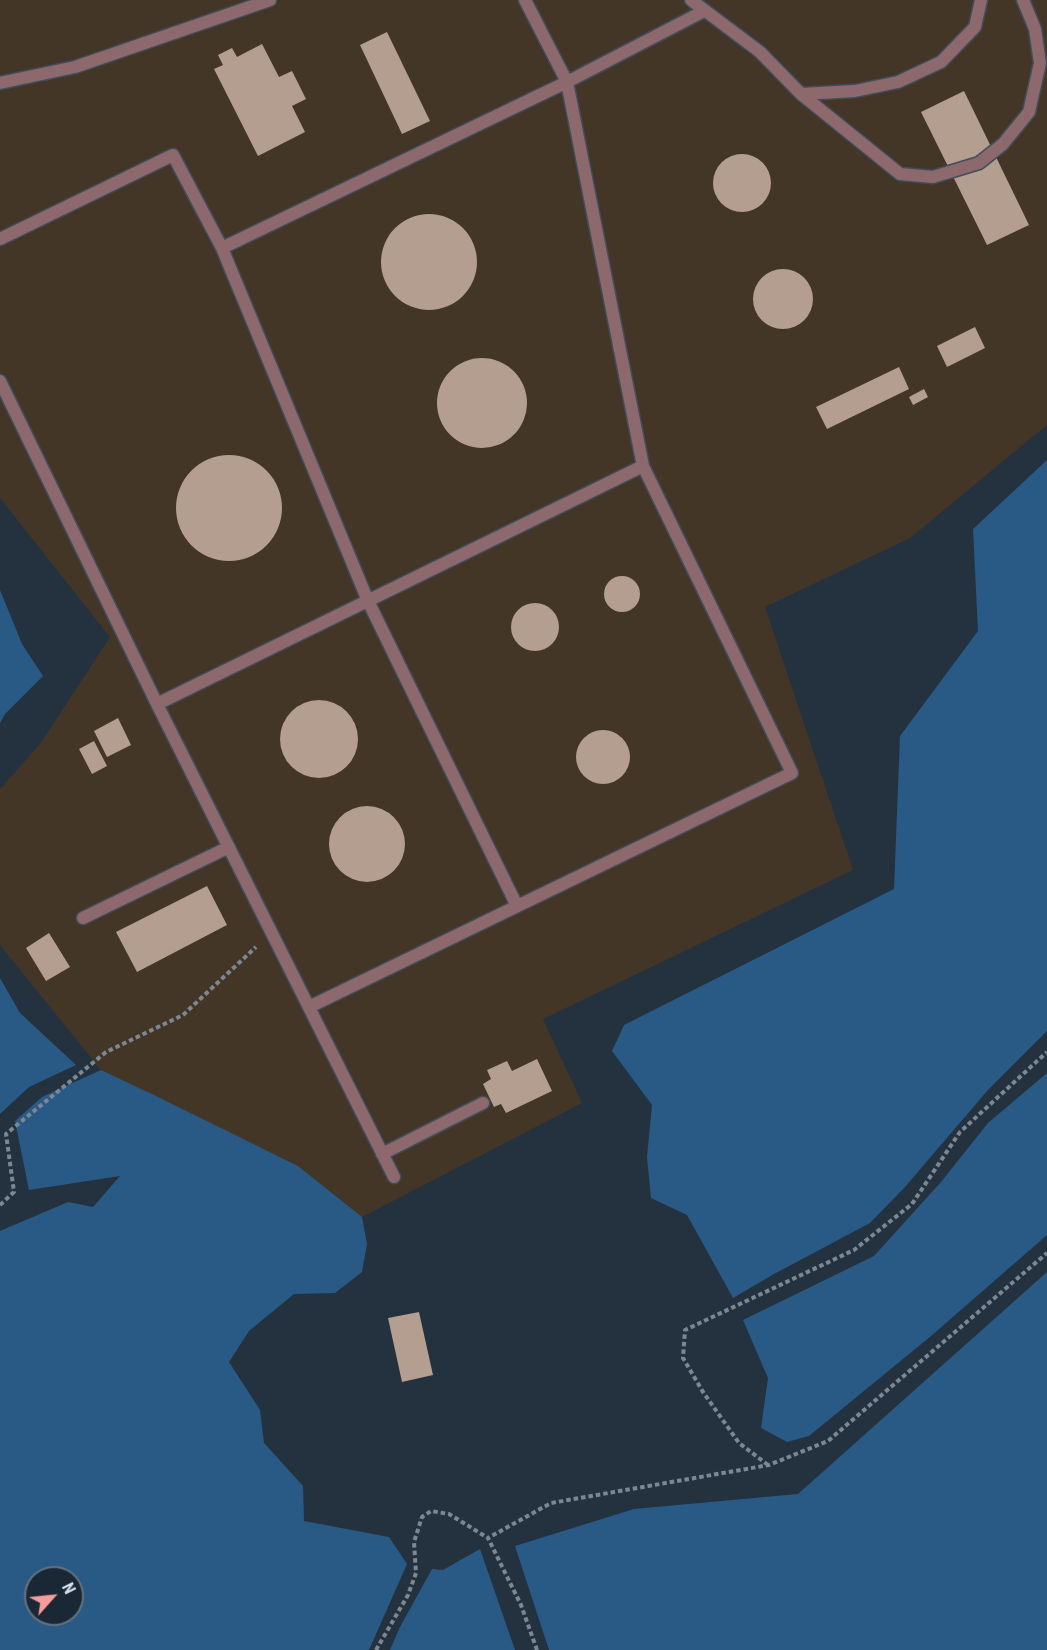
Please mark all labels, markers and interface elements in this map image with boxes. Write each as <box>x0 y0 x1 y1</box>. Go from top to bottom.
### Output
north arrow <box>24 1566 84 1626</box>
text: N <box>58 1580 79 1597</box>

